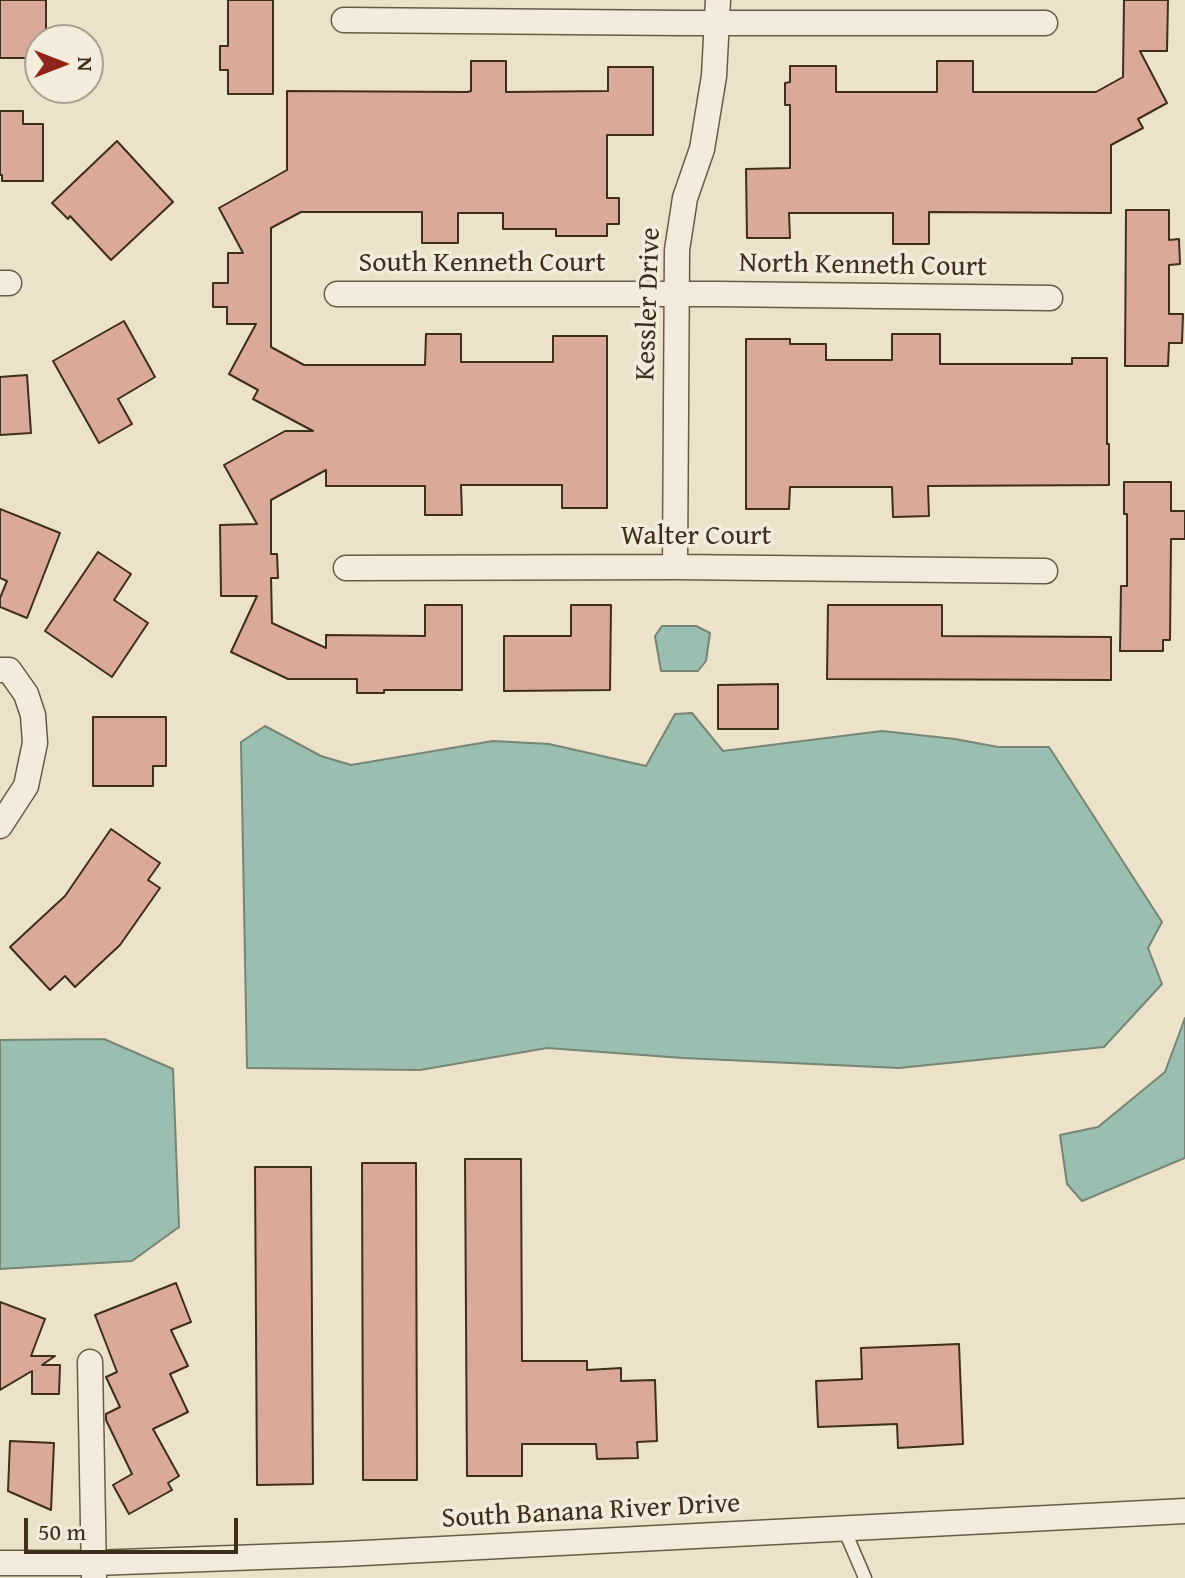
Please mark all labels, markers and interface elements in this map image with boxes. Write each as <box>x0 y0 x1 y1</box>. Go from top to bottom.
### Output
north arrow <box>24 24 104 104</box>
text: N <box>70 57 102 71</box>
street label: Kessler Drive <box>630 227 668 381</box>
street label: South Kenneth Court <box>358 247 606 281</box>
street label: North Kenneth Court <box>739 247 987 285</box>
street label: Walter Court <box>621 520 771 554</box>
street label: South Banana River Drive <box>441 1487 741 1537</box>
scale bar <box>28 1502 242 1552</box>
text: 50 m <box>38 1514 86 1549</box>

